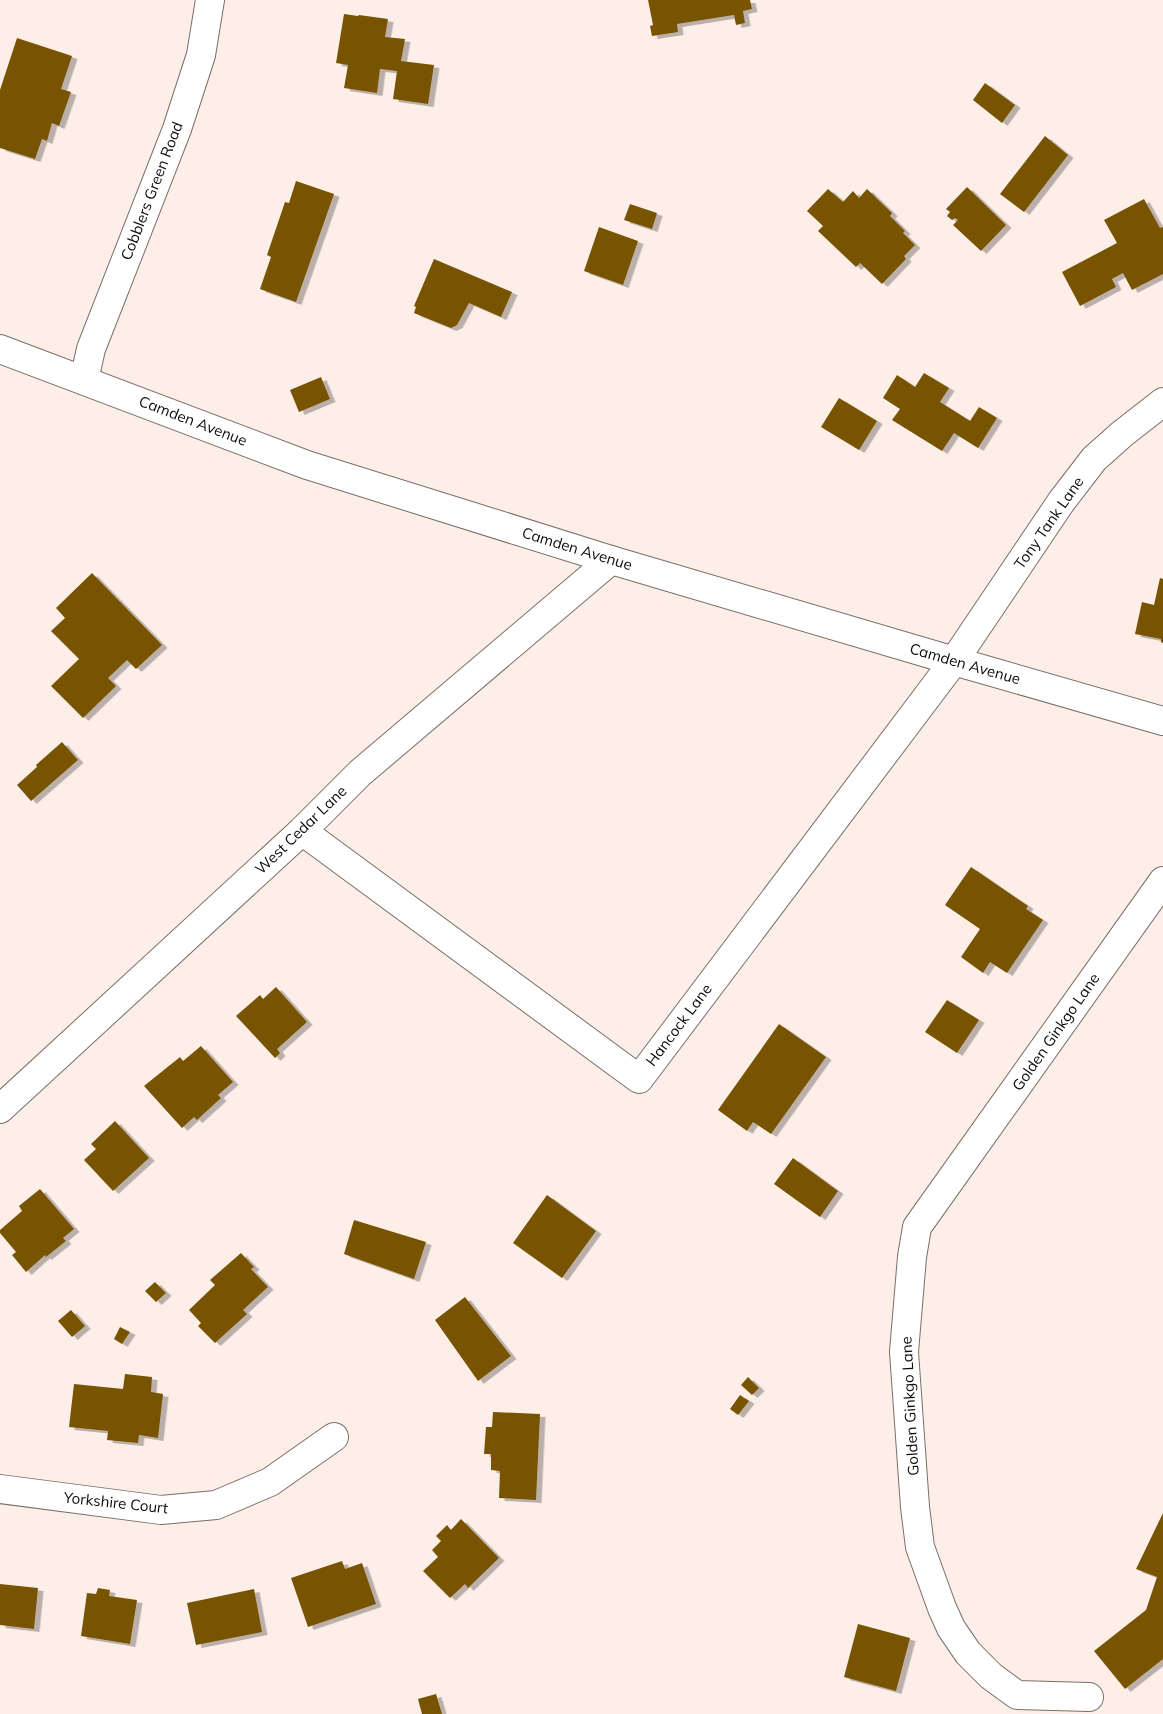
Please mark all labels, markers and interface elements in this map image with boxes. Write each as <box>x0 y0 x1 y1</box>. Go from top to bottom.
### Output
street label: Cobblers Green Road <box>116 119 187 263</box>
street label: Camden Avenue <box>136 391 250 450</box>
street label: Tony Tank Lane <box>1010 473 1088 573</box>
street label: Camden Avenue <box>520 523 635 574</box>
street label: Camden Avenue <box>908 639 1023 688</box>
street label: West Cedar Lane <box>251 781 350 878</box>
street label: Golden Ginkgo Lane <box>1008 969 1103 1094</box>
street label: Hancock Lane <box>641 980 716 1070</box>
street label: Golden Ginkgo Lane <box>896 1336 923 1476</box>
street label: Yorkshire Court <box>62 1487 169 1517</box>

